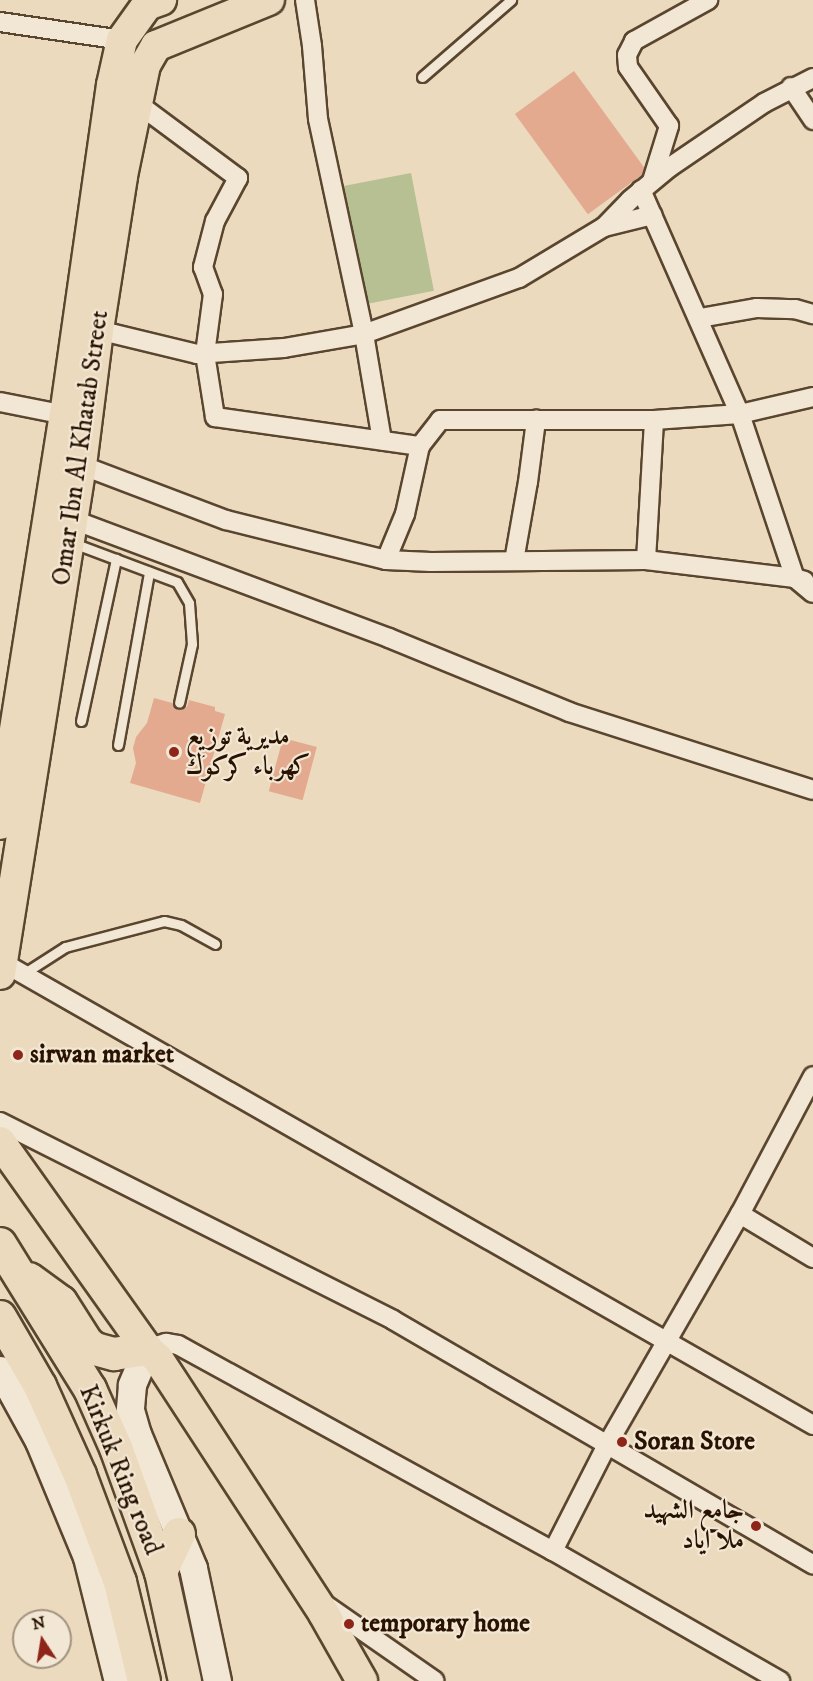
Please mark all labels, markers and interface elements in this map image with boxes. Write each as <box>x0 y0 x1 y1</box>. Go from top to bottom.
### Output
street label: Omar Ibn Al Khatab Street <box>46 308 116 588</box>
place label: مديرية توزيع كهرباء كركوك <box>186 721 310 782</box>
marker: مديرية توزيع كهرباء كركوك <box>167 745 181 759</box>
place label: sirwan market <box>30 1039 174 1071</box>
marker: sirwan market <box>11 1048 25 1062</box>
street label: Kirkuk Ring road <box>72 1381 168 1559</box>
place label: Soran Store <box>634 1426 755 1458</box>
marker: Soran Store <box>615 1435 629 1449</box>
place label: جامع الشهيد ملا اياد <box>643 1495 744 1556</box>
marker: جامع الشهيد ملا اياد <box>749 1519 763 1533</box>
place label: temporary home <box>361 1608 530 1640</box>
north arrow <box>12 1609 72 1669</box>
text: N <box>30 1612 47 1634</box>
marker: temporary home <box>342 1617 356 1631</box>

